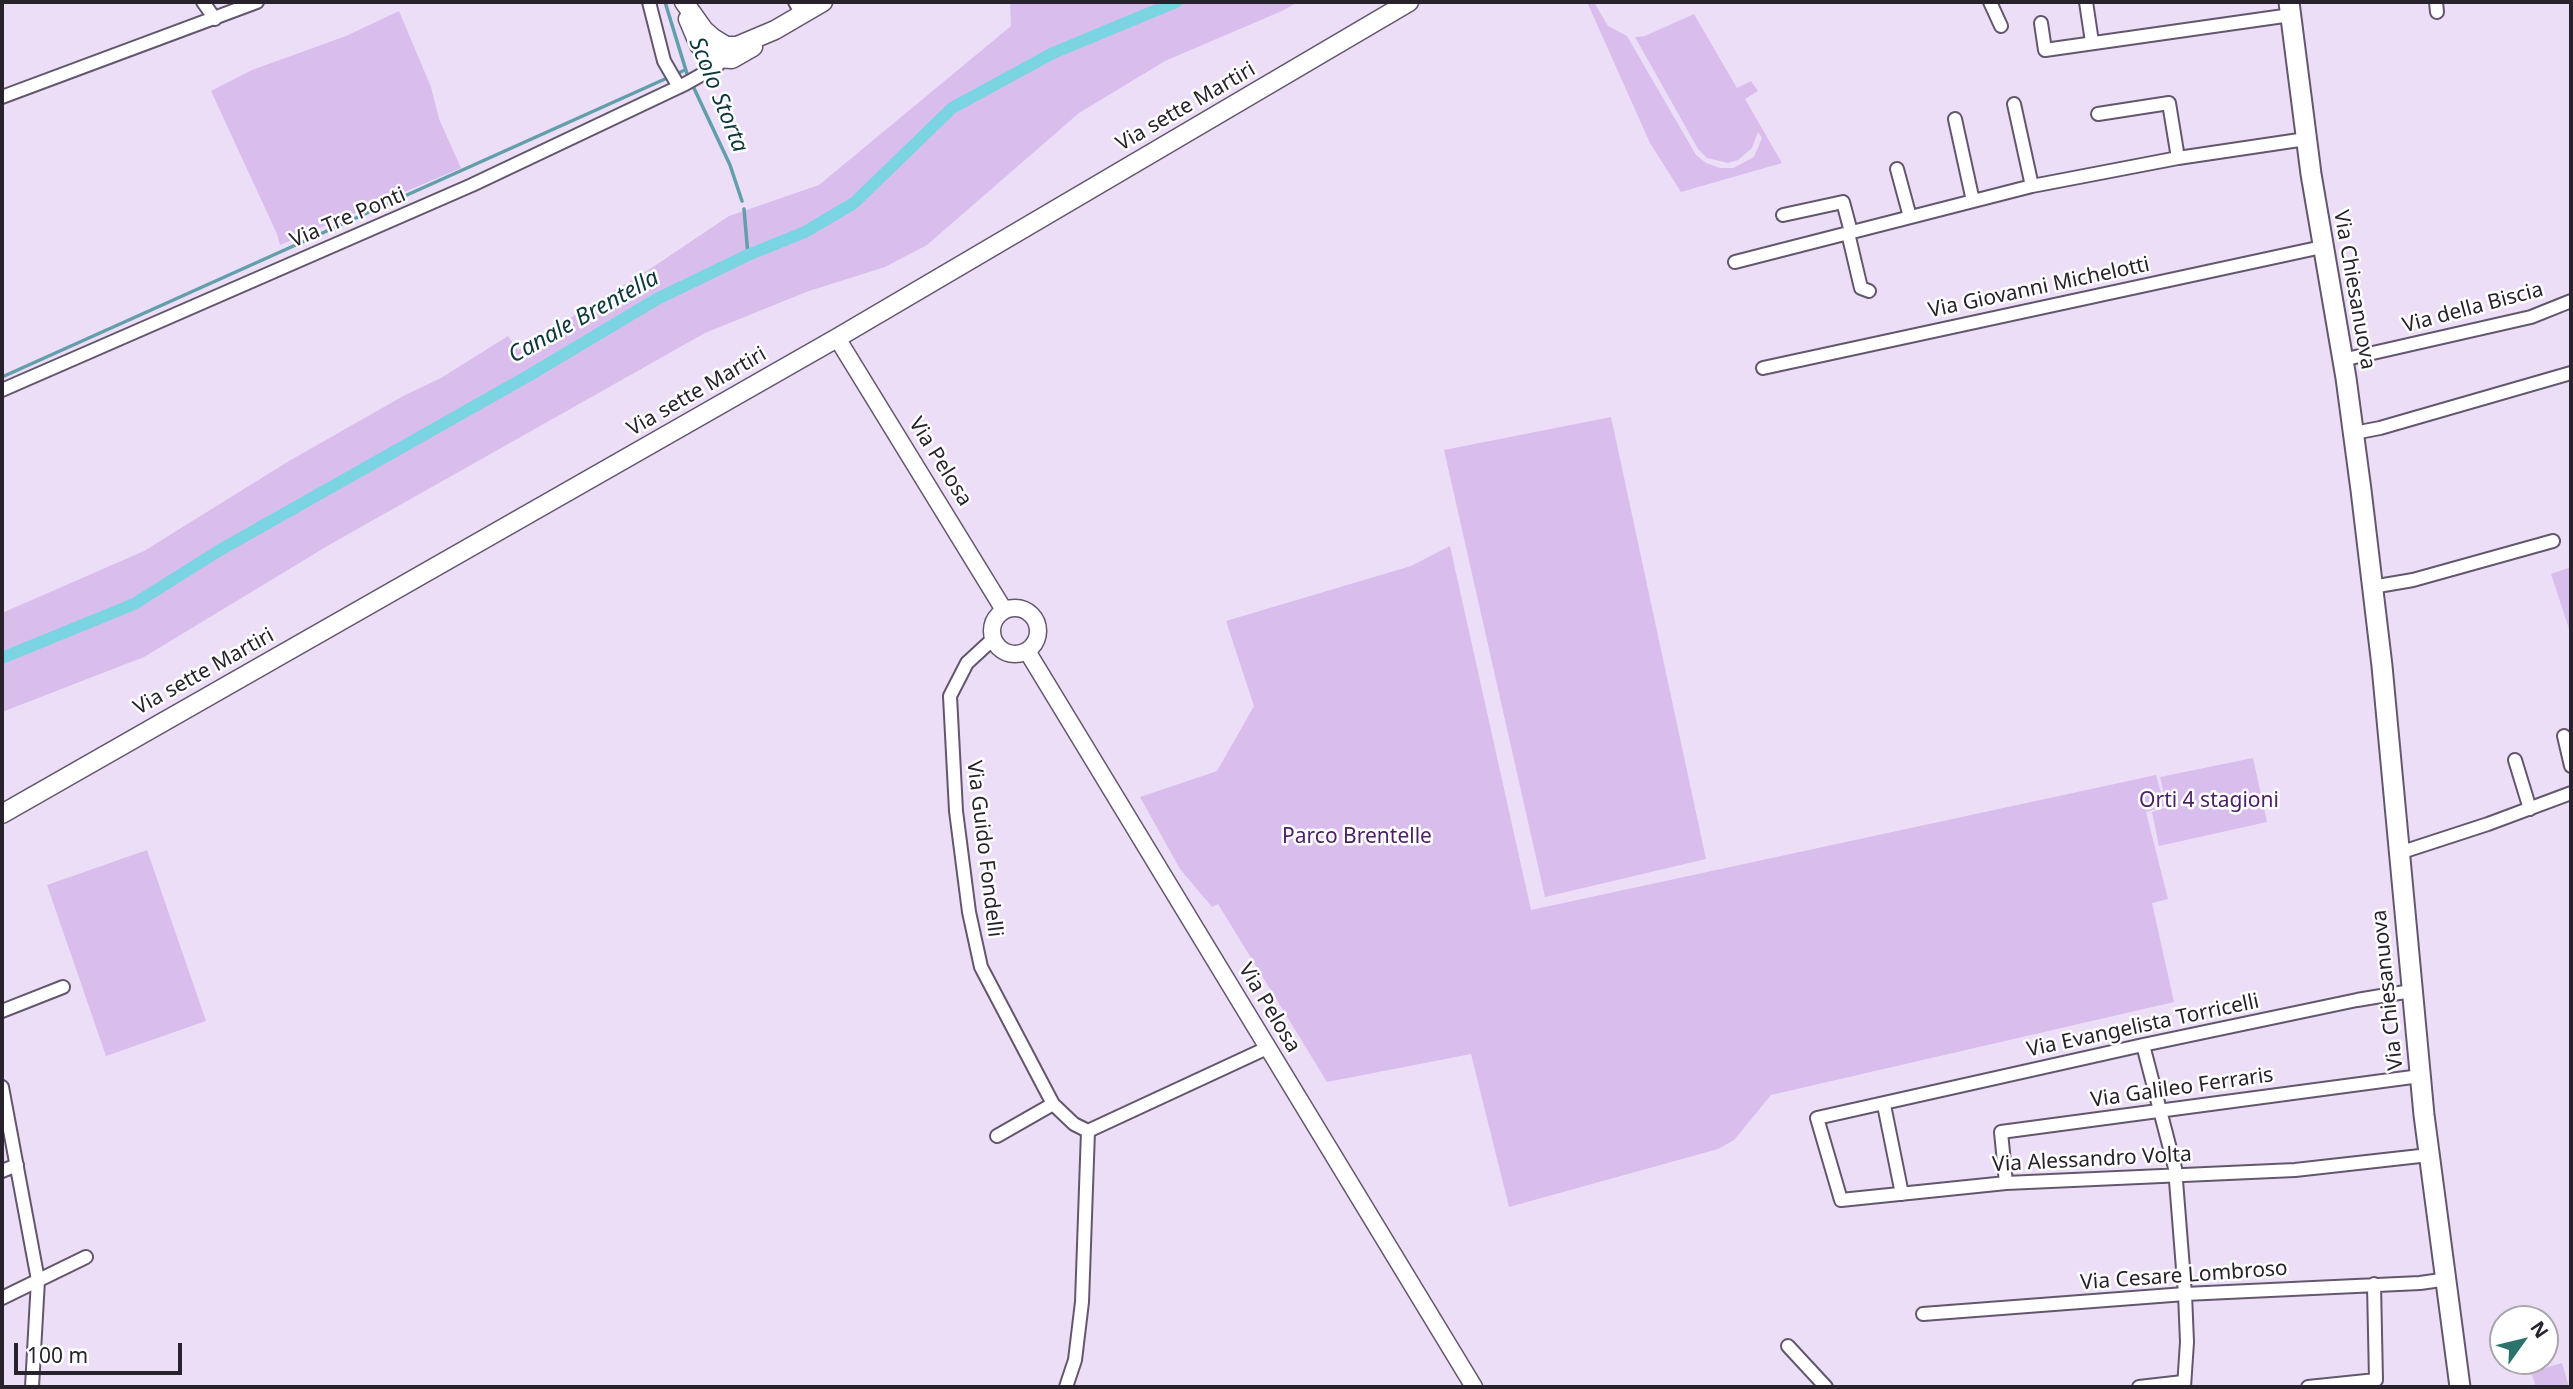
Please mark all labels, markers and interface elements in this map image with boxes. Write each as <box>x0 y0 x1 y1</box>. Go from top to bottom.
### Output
water label: Scolo Storta <box>682 33 754 157</box>
street label: Via sette Martiri <box>1112 57 1260 157</box>
street label: Via Tre Ponti <box>287 182 409 254</box>
street label: Via Chiesanuova <box>2328 208 2380 372</box>
street label: Via Giovanni Michelotti <box>1926 252 2152 324</box>
water label: Canale Brentella <box>504 264 664 370</box>
street label: Via della Biscia <box>2400 277 2546 339</box>
street label: Via sette Martiri <box>623 342 771 442</box>
street label: Via Pelosa <box>903 413 977 511</box>
street label: Via sette Martiri <box>130 623 278 721</box>
street label: Via Guido Fondelli <box>961 759 1007 939</box>
park label: Orti 4 stagioni <box>2139 788 2279 814</box>
park label: Parco Brentelle <box>1282 824 1432 850</box>
street label: Via Chiesanuova <box>2367 908 2409 1072</box>
street label: Via Pelosa <box>1233 959 1305 1057</box>
street label: Via Evangelista Torricelli <box>2025 989 2261 1063</box>
street label: Via Galileo Ferraris <box>2089 1063 2275 1113</box>
street label: Via Alessandro Volta <box>1992 1142 2192 1178</box>
street label: Via Cesare Lombroso <box>2079 1256 2289 1296</box>
north arrow <box>2489 1305 2559 1375</box>
text: N <box>2525 1316 2555 1343</box>
scale bar <box>18 1330 186 1374</box>
text: 100 m <box>27 1341 88 1369</box>

